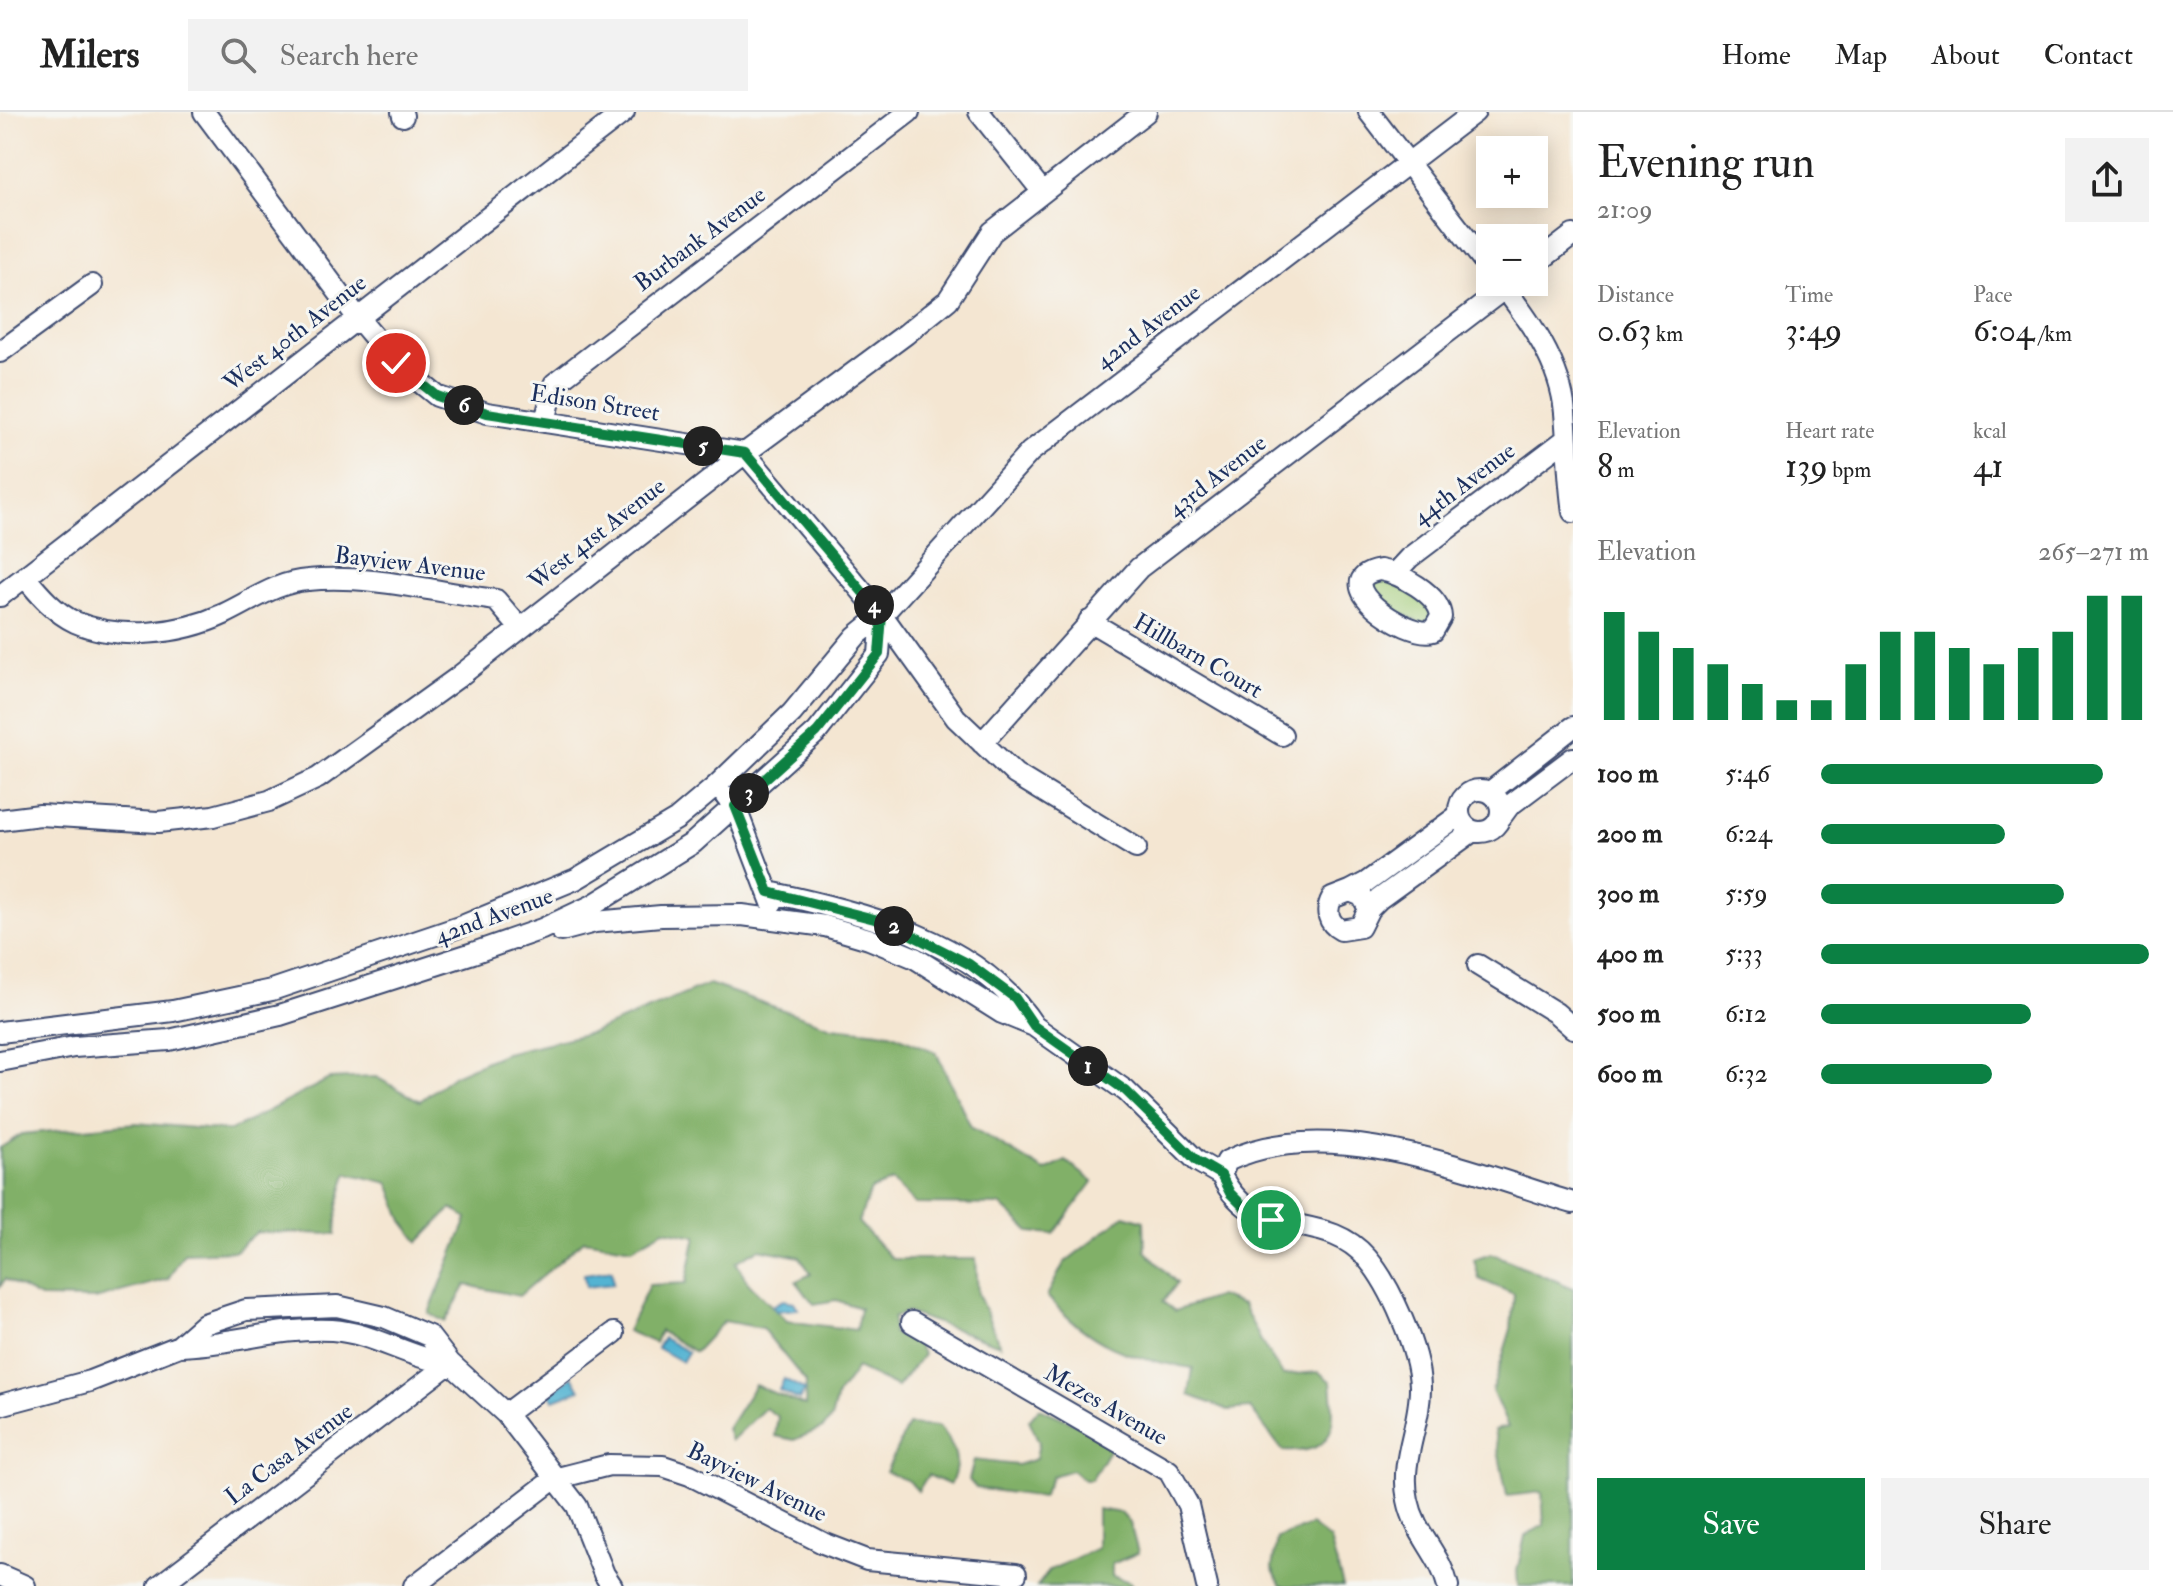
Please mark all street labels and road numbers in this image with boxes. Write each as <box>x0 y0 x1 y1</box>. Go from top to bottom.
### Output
street label: Burbank Avenue <box>628 179 772 299</box>
street label: West 40th Avenue <box>216 267 373 399</box>
street label: 42nd Avenue <box>1089 277 1207 377</box>
street label: Edison Street <box>528 377 662 429</box>
street label: 43rd Avenue <box>1161 428 1273 524</box>
street label: 44th Avenue <box>1406 435 1522 533</box>
street label: West 41st Avenue <box>521 471 672 598</box>
street label: Bayview Avenue <box>333 539 487 589</box>
street label: Hillbarn Court <box>1128 606 1269 706</box>
street label: 42nd Avenue <box>431 880 557 952</box>
street label: Mezes Avenue <box>1039 1357 1173 1453</box>
street label: La Casa Avenue <box>219 1396 359 1512</box>
street label: Bayview Avenue <box>682 1435 832 1529</box>

